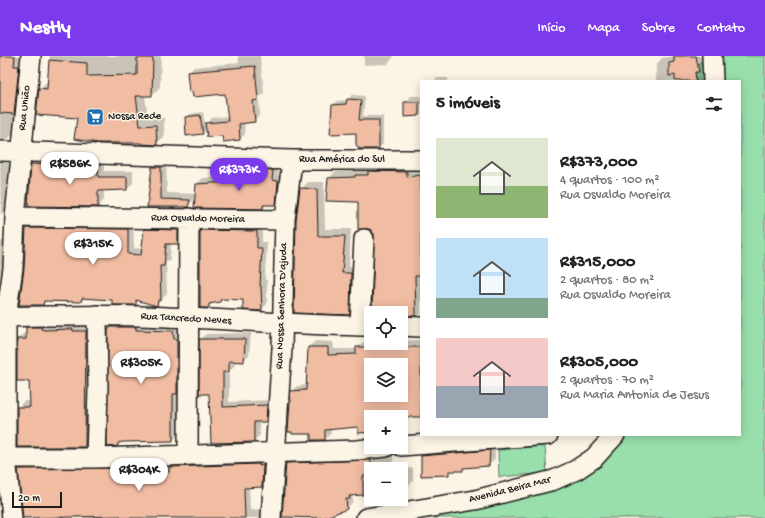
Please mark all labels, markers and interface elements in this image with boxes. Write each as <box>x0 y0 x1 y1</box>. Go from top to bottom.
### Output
text: Nestly <box>20 17 71 40</box>
text: Início <box>537 20 566 37</box>
text: Mapa <box>588 20 620 37</box>
text: Sobre <box>642 20 675 37</box>
text: Contato <box>697 20 745 37</box>
street label: Rua União <box>17 85 33 131</box>
icon: filters <box>703 93 725 115</box>
text: 5 imóveis <box>436 94 500 114</box>
supermarket icon: Nossa Rede <box>85 107 105 127</box>
place label: Nossa Rede <box>108 111 162 123</box>
pin: R$586K <box>37 152 103 186</box>
text: R$373,000 <box>560 153 637 173</box>
street label: Rua América do Sul <box>299 154 385 166</box>
icon: home <box>468 154 516 202</box>
text: R$586K <box>50 157 90 172</box>
pin: R$373K <box>206 158 272 192</box>
text: R$373K <box>219 163 259 178</box>
text: 4 quartos · 100 m² <box>560 173 659 188</box>
text: Rua Osvaldo Moreira <box>560 188 671 203</box>
street label: Rua Osvaldo Moreira <box>151 212 246 226</box>
pin: R$315K <box>60 232 126 266</box>
text: R$315K <box>74 237 112 252</box>
street label: Rua Nossa Senhora D'ajuda <box>274 242 290 369</box>
text: R$315,000 <box>560 253 635 273</box>
icon: home <box>468 254 516 302</box>
text: 2 quartos · 80 m² <box>560 273 654 288</box>
text: Rua Osvaldo Moreira <box>560 288 671 303</box>
map controls <box>364 306 408 506</box>
button: locate <box>364 306 408 350</box>
street label: Rua Tancredo Neves <box>140 311 233 327</box>
pin: R$305K <box>108 351 174 385</box>
text: R$305,000 <box>560 353 638 373</box>
icon: home <box>468 354 516 402</box>
text: R$305K <box>121 356 161 371</box>
button: layers <box>364 358 408 402</box>
text: 2 quartos · 70 m² <box>560 373 654 388</box>
text: Rua Maria Antonia de Jesus <box>560 388 709 403</box>
button: + <box>364 410 408 454</box>
pin: R$304K <box>106 458 172 492</box>
button: − <box>364 462 408 506</box>
text: R$304K <box>119 463 159 478</box>
street label: Avenida Beira Mar <box>468 474 553 506</box>
scale bar <box>12 490 62 509</box>
text: 20 m <box>18 493 40 505</box>

